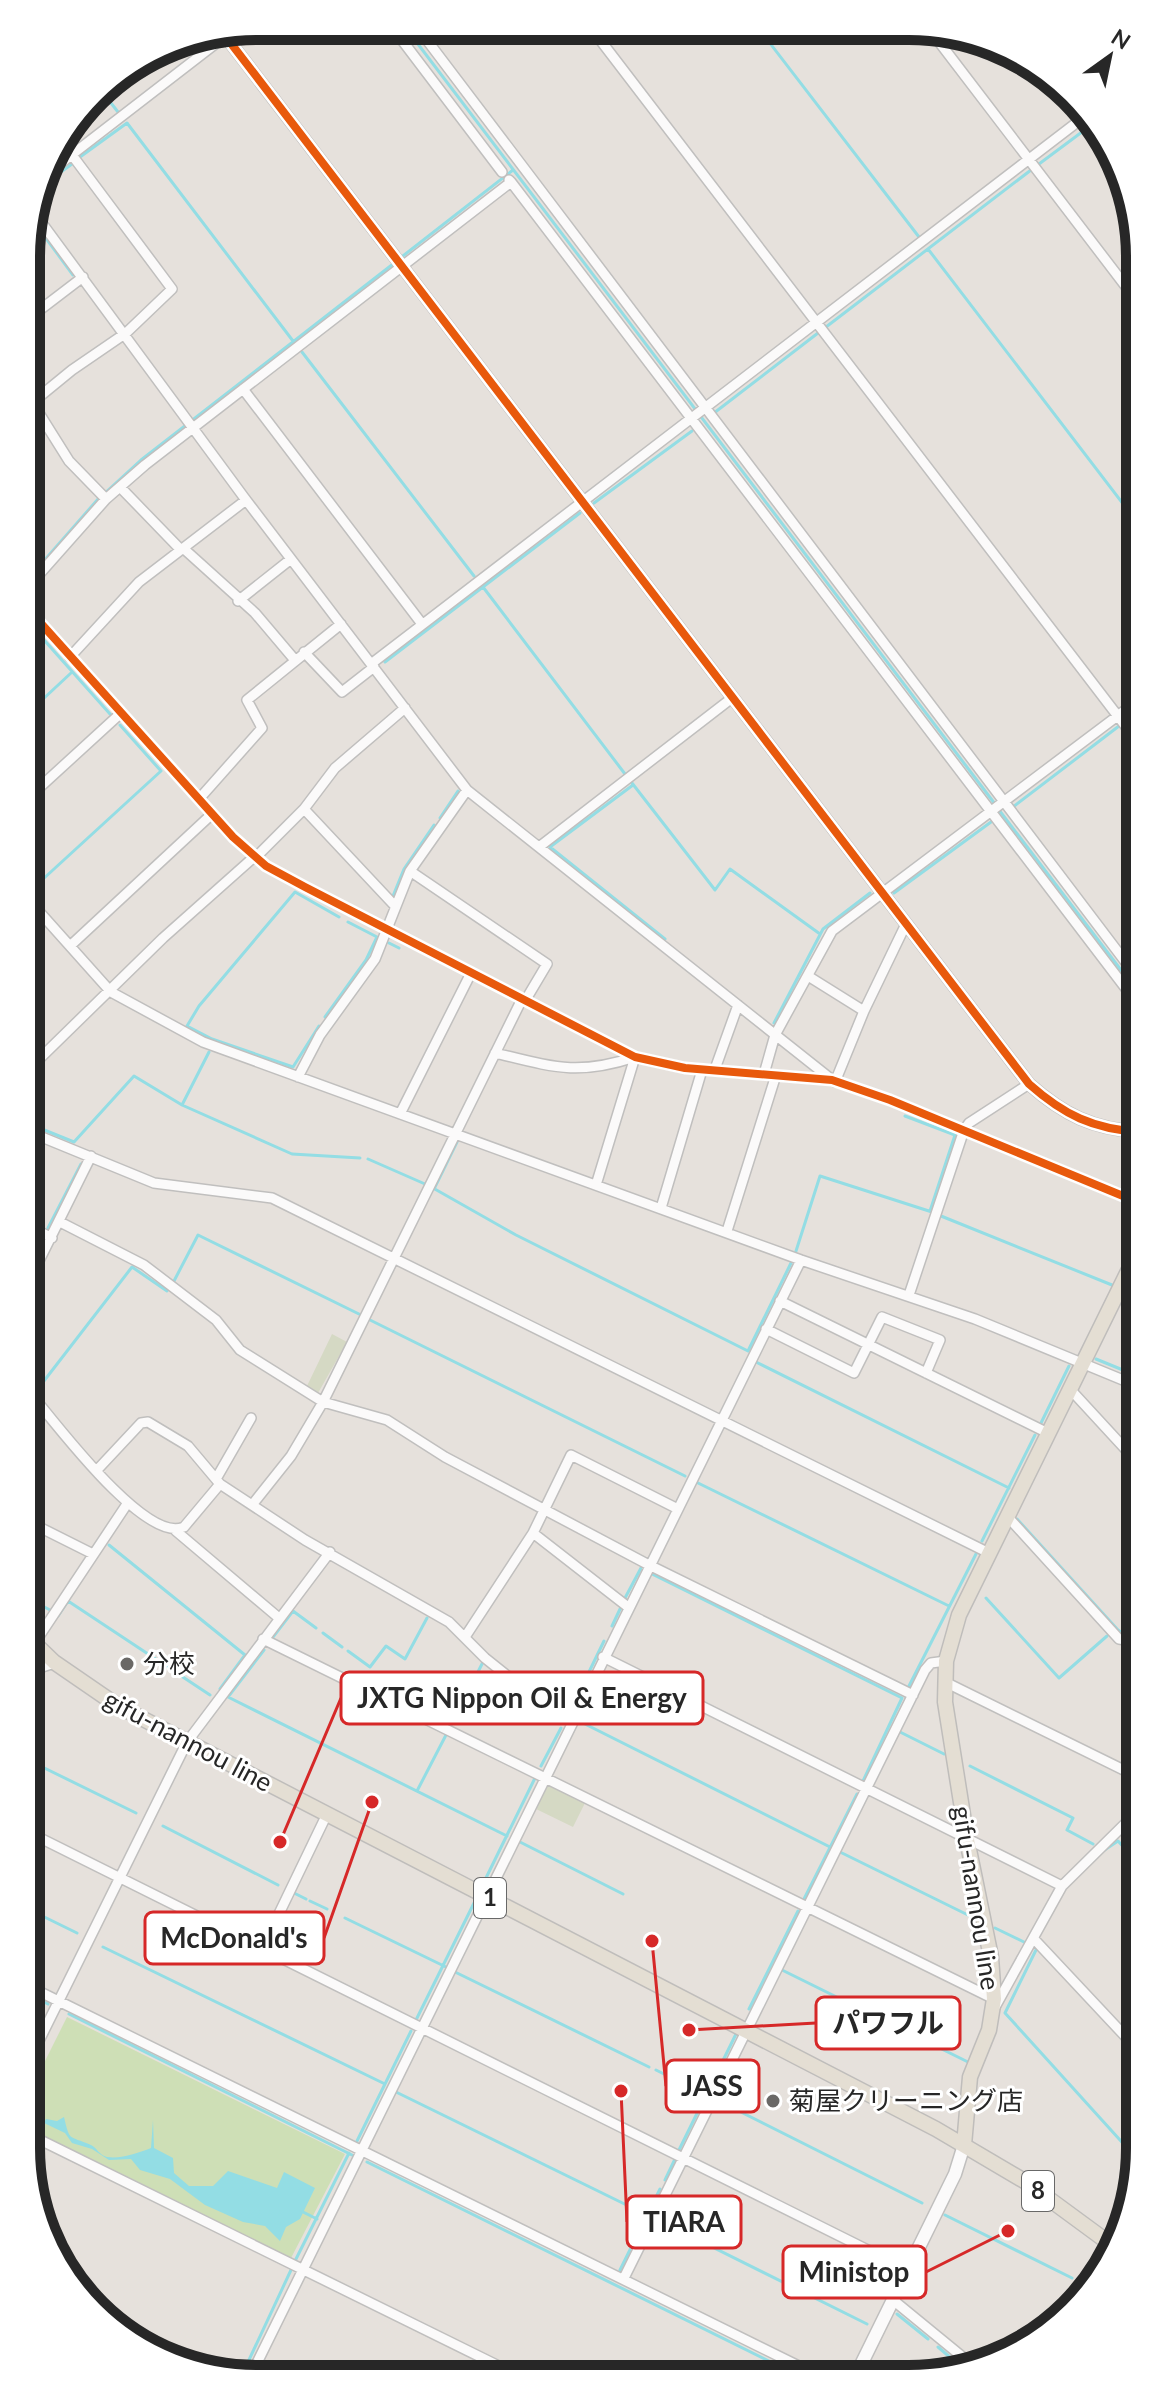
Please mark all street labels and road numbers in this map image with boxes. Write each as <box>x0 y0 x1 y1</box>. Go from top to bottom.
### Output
street label: gifu-nannou line <box>99 1682 278 1798</box>
street label: gifu-nannou line <box>947 1803 1007 1992</box>
road number: 1 <box>474 1878 506 1918</box>
road number: 8 <box>1022 2171 1054 2211</box>

